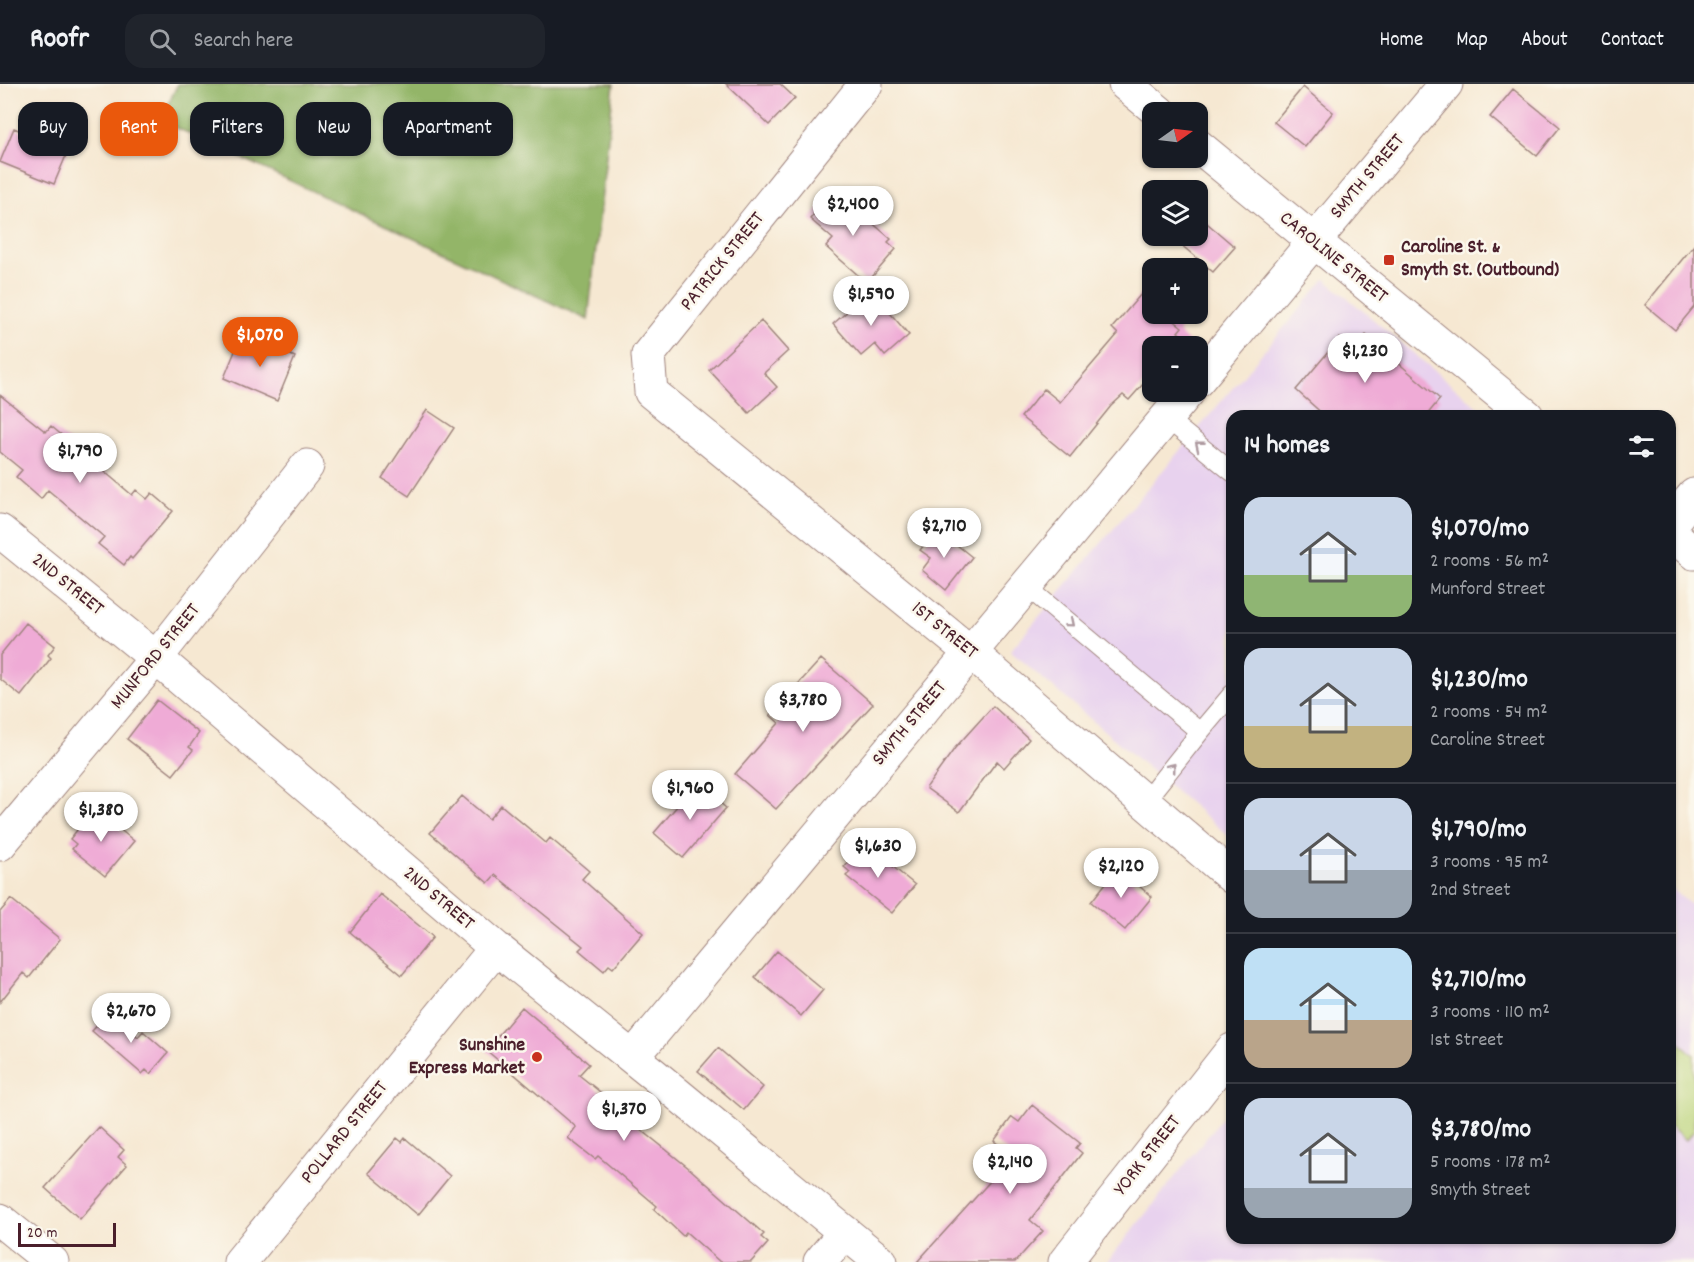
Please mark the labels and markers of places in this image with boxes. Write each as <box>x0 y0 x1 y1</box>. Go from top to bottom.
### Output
pin: $2,400 <box>804 186 902 237</box>
place label: Caroline St. & Smyth St. (Outbound) <box>1401 234 1559 285</box>
marker: Caroline St. & Smyth St. (Outbound) <box>1382 253 1396 267</box>
pin: $1,590 <box>822 276 920 327</box>
pin: $1,070 <box>211 317 309 368</box>
pin: $1,230 <box>1316 333 1414 384</box>
pin: $1,790 <box>31 433 129 484</box>
pin: $2,710 <box>895 508 993 559</box>
pin: $3,780 <box>754 682 852 733</box>
pin: $1,960 <box>641 770 739 821</box>
pin: $1,380 <box>52 792 150 843</box>
pin: $1,630 <box>829 828 927 879</box>
pin: $2,120 <box>1072 848 1170 899</box>
pin: $2,670 <box>82 993 180 1044</box>
place label: Sunshine Express Market <box>409 1032 526 1083</box>
marker: Sunshine Express Market <box>530 1050 544 1064</box>
pin: $1,370 <box>575 1091 673 1142</box>
pin: $2,140 <box>961 1144 1059 1195</box>

